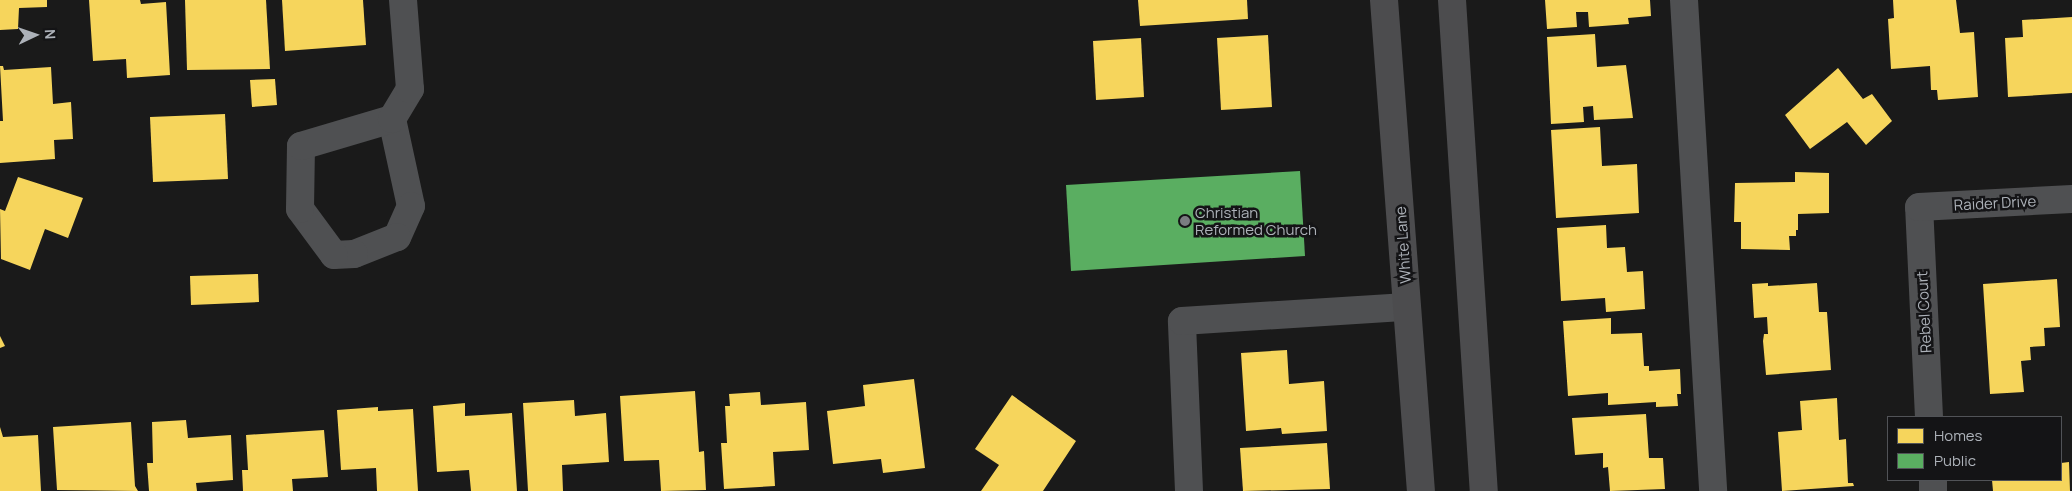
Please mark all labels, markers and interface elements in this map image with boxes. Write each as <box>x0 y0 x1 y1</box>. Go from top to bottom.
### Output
north arrow <box>10 10 60 60</box>
text: N <box>41 29 60 40</box>
street label: Raider Drive <box>1953 192 2037 214</box>
place label: Christian Reformed Church <box>1195 203 1317 238</box>
street label: White Lane <box>1391 206 1415 284</box>
marker: Christian Reformed Church <box>1179 215 1191 227</box>
street label: Rebel Court <box>1913 270 1935 354</box>
legend <box>1887 416 2062 481</box>
text: Homes <box>1934 425 1982 446</box>
text: Public <box>1934 450 1976 471</box>

